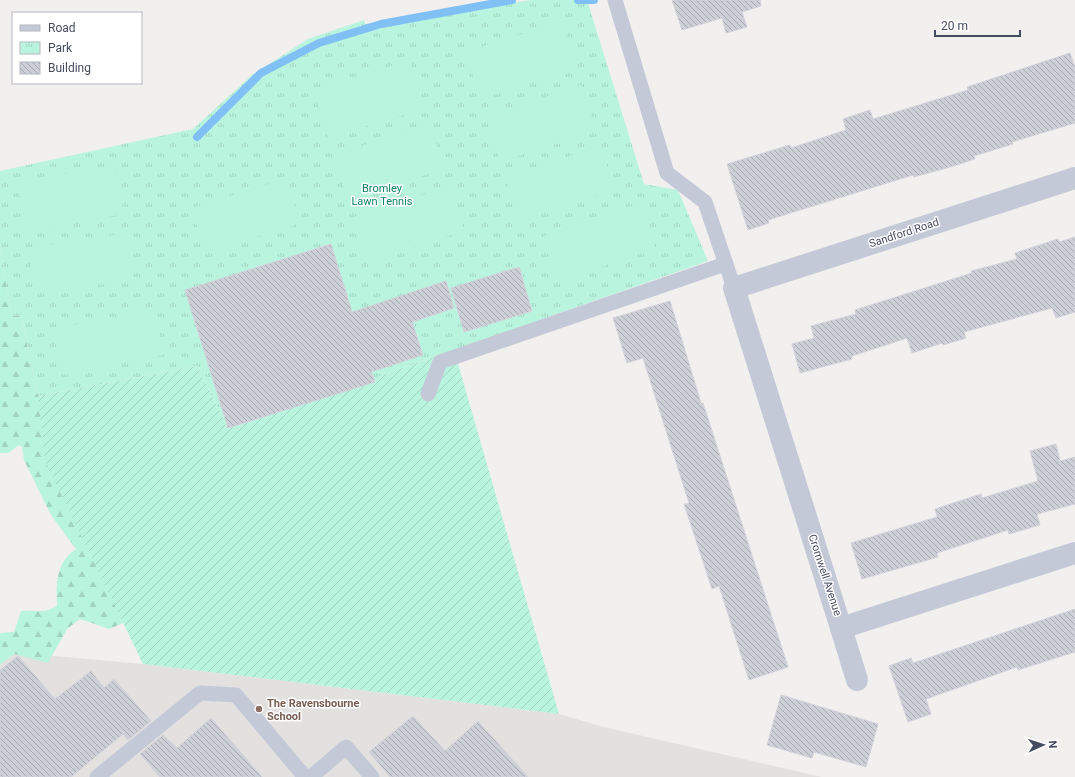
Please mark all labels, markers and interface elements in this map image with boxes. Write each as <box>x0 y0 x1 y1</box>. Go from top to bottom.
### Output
legend <box>12 12 142 84</box>
scale bar <box>935 12 1020 38</box>
text: 20 m <box>941 19 968 33</box>
text: Road <box>48 21 76 35</box>
text: Park <box>48 41 73 55</box>
text: Building <box>48 61 91 75</box>
park label: Bromley Lawn Tennis <box>351 182 413 208</box>
street label: Sandford Road <box>867 216 941 250</box>
street label: Cromwell Avenue <box>806 533 844 618</box>
place label: The Ravensbourne School <box>267 697 360 723</box>
marker: The Ravensbourne School <box>254 704 264 714</box>
north arrow <box>1023 725 1063 765</box>
text: N <box>1046 740 1059 749</box>

